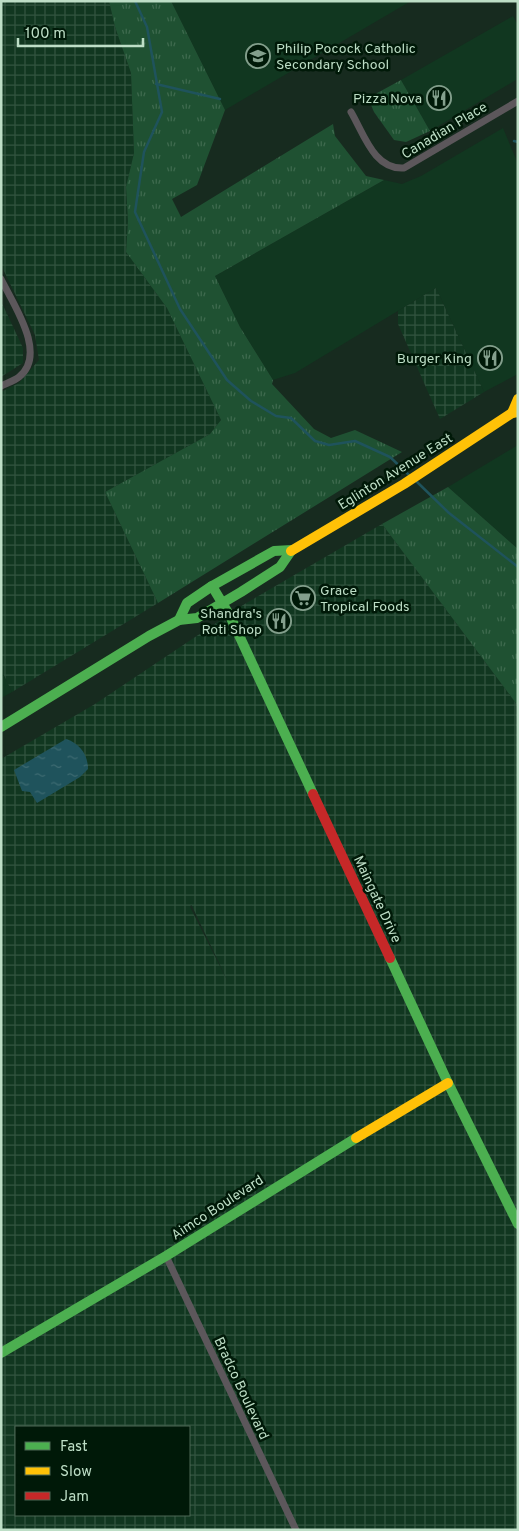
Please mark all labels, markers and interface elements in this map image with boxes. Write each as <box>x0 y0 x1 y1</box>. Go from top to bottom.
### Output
scale bar <box>18 15 142 47</box>
text: 100 m <box>25 25 66 44</box>
place label: Philip Pocock Catholic Secondary School <box>276 41 416 74</box>
school or university icon: Philip Pocock Catholic Secondary School <box>245 43 271 69</box>
restaurant icon: Pizza Nova <box>426 85 452 111</box>
place label: Pizza Nova <box>353 91 422 108</box>
street label: Canadian Place <box>399 99 491 164</box>
restaurant icon: Burger King <box>477 345 503 371</box>
place label: Burger King <box>397 351 472 368</box>
street label: Eglinton Avenue East <box>335 430 456 514</box>
place label: Grace Tropical Foods <box>320 583 410 616</box>
supermarket icon: Grace Tropical Foods <box>290 585 316 611</box>
place label: Shandra's Roti Shop <box>200 606 262 639</box>
restaurant icon: Shandra's Roti Shop <box>266 608 292 634</box>
street label: Maingate Drive <box>349 853 404 946</box>
street label: Aimco Boulevard <box>168 1172 267 1244</box>
street label: Bradco Boulevard <box>209 1335 272 1443</box>
legend <box>15 1426 190 1516</box>
text: Fast <box>60 1438 88 1457</box>
text: Slow <box>60 1463 92 1482</box>
text: Jam <box>60 1488 89 1507</box>

